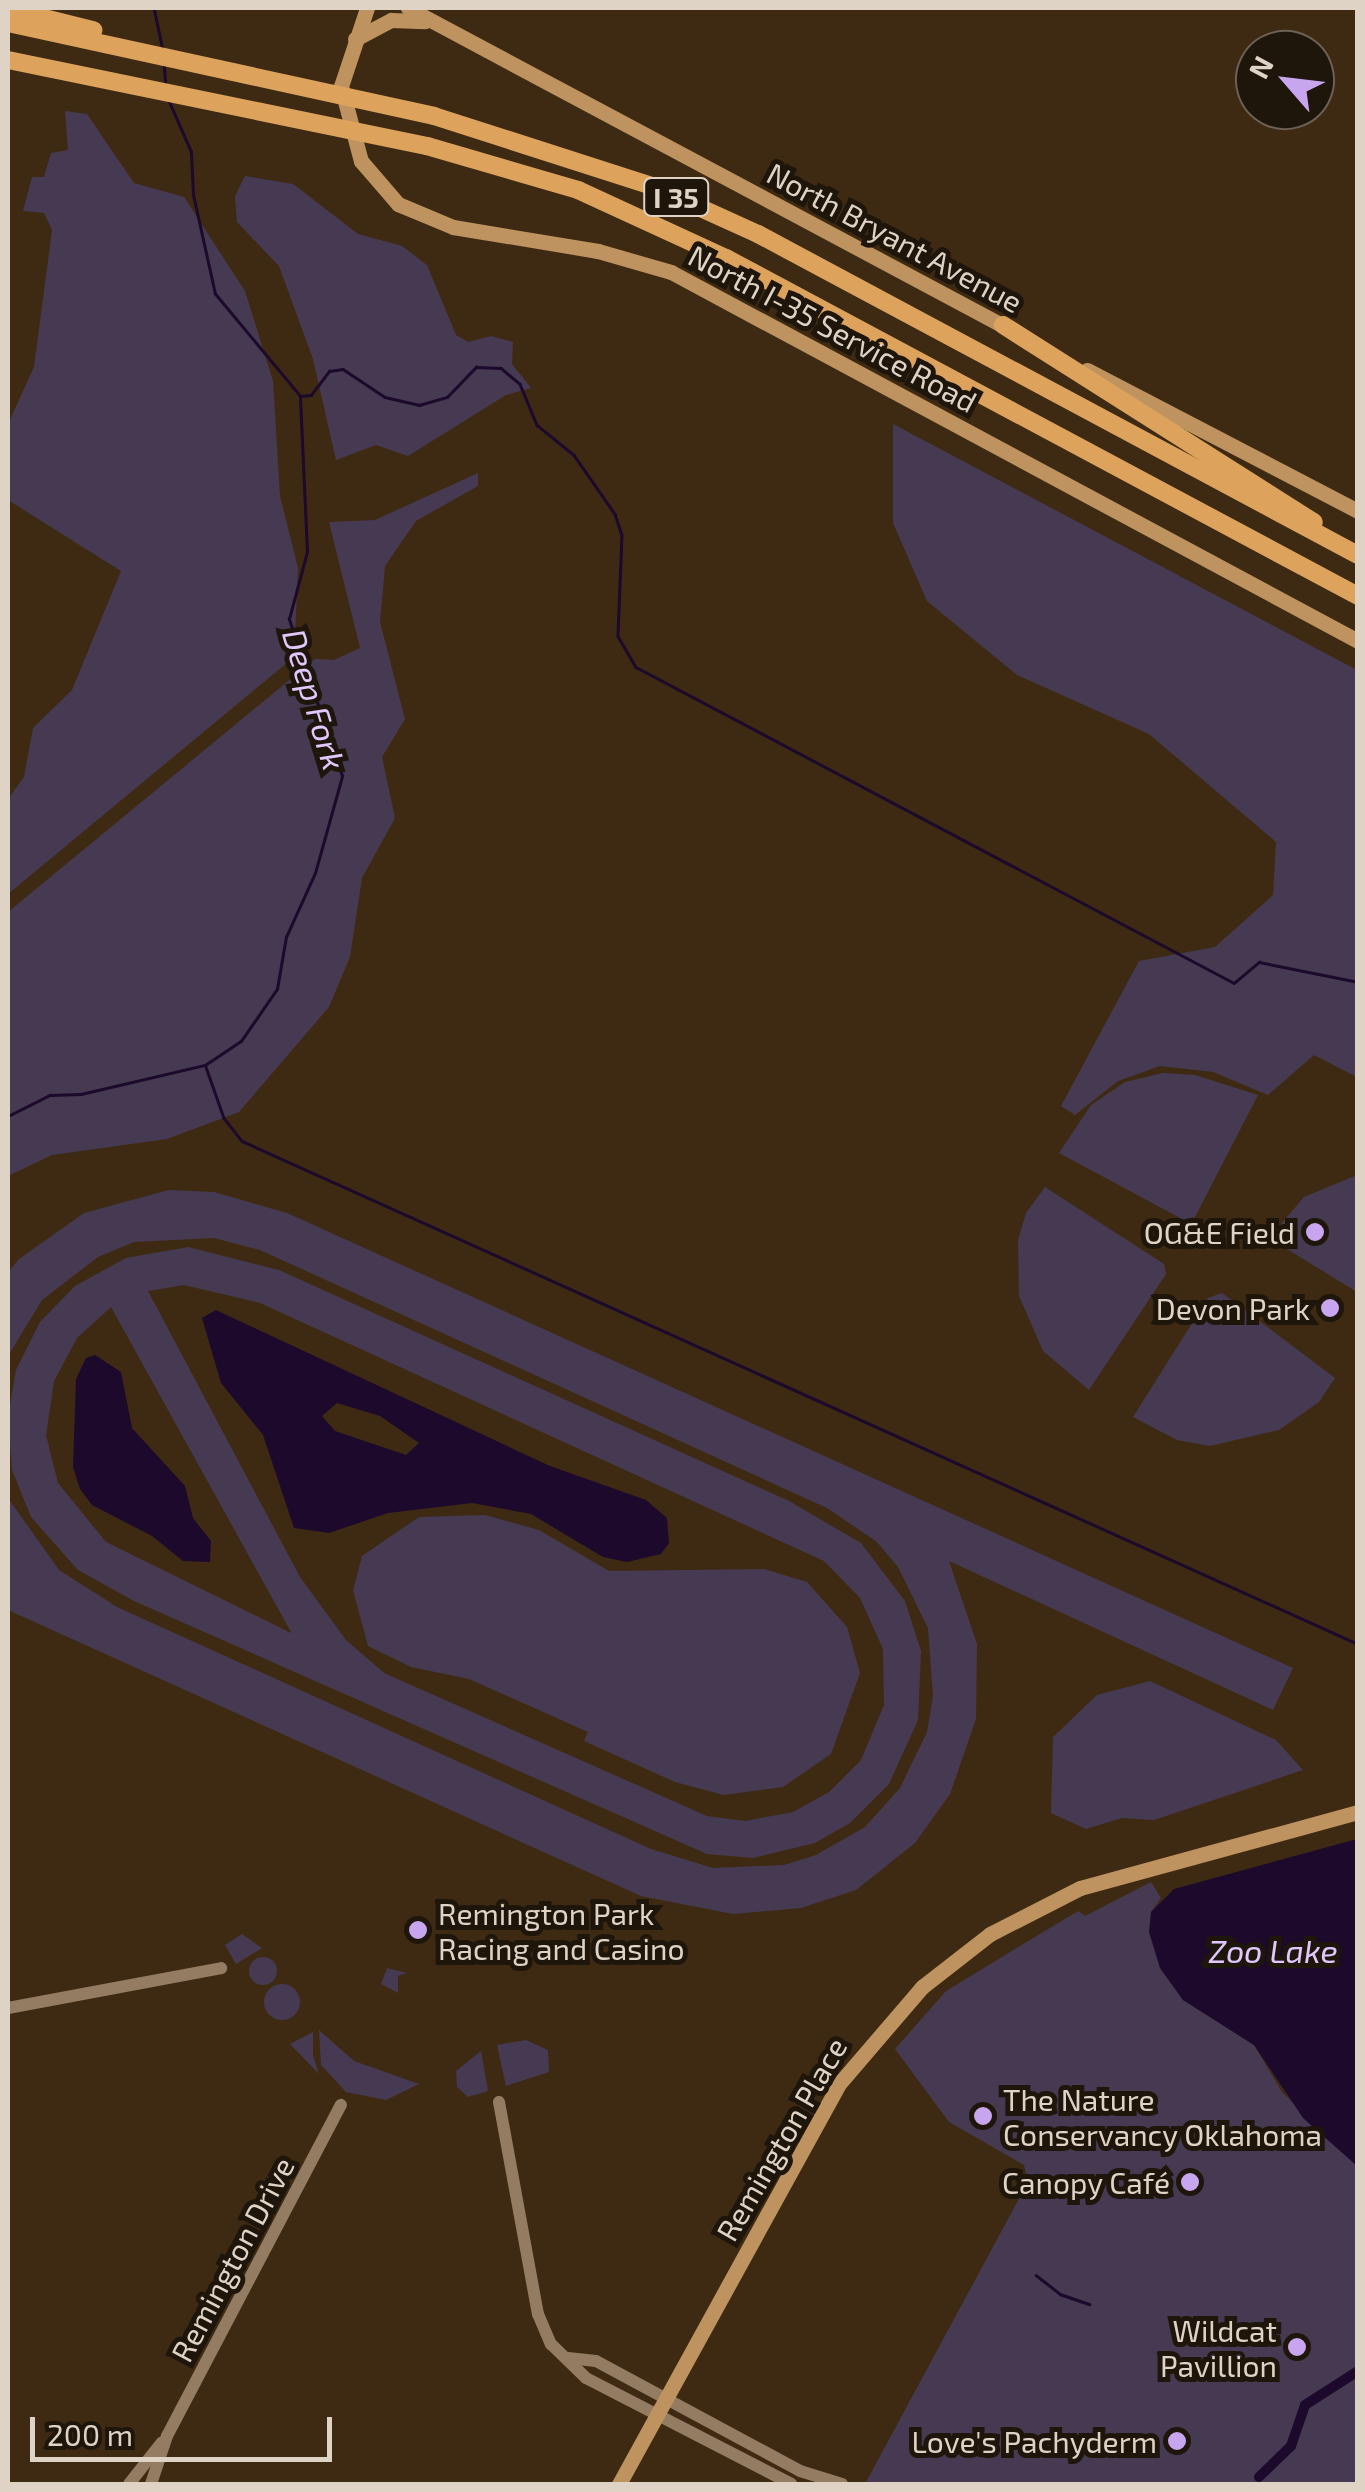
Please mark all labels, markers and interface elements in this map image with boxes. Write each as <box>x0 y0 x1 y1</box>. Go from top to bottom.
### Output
north arrow <box>1235 30 1335 130</box>
text: N <box>1241 50 1280 84</box>
street label: North Bryant Avenue <box>761 154 1029 320</box>
road number: I 35 <box>641 174 711 220</box>
street label: North I-35 Service Road <box>683 237 983 419</box>
water label: Deep Fork <box>275 624 355 774</box>
place label: OG&E Field <box>1144 1214 1295 1250</box>
marker: OG&E Field <box>1304 1221 1326 1243</box>
place label: Devon Park <box>1156 1290 1310 1326</box>
marker: Devon Park <box>1319 1297 1341 1319</box>
place label: Remington Park Racing and Casino <box>438 1895 684 1966</box>
marker: Remington Park Racing and Casino <box>407 1919 429 1941</box>
water label: Zoo Lake <box>1208 1931 1338 1969</box>
street label: Remington Place <box>708 2031 854 2247</box>
place label: The Nature Conservancy Oklahoma <box>1003 2081 1323 2152</box>
marker: The Nature Conservancy Oklahoma <box>972 2105 994 2127</box>
street label: Remington Drive <box>163 2151 301 2367</box>
place label: Canopy Café <box>1001 2164 1170 2200</box>
marker: Canopy Café <box>1179 2171 1201 2193</box>
place label: Wildcat Pavillion <box>1160 2312 1277 2382</box>
marker: Wildcat Pavillion <box>1286 2336 1308 2358</box>
scale bar <box>35 2397 338 2459</box>
text: 200 m <box>47 2416 133 2452</box>
place label: Love's Pachyderm <box>911 2423 1157 2459</box>
marker: Love's Pachyderm <box>1166 2430 1188 2452</box>

